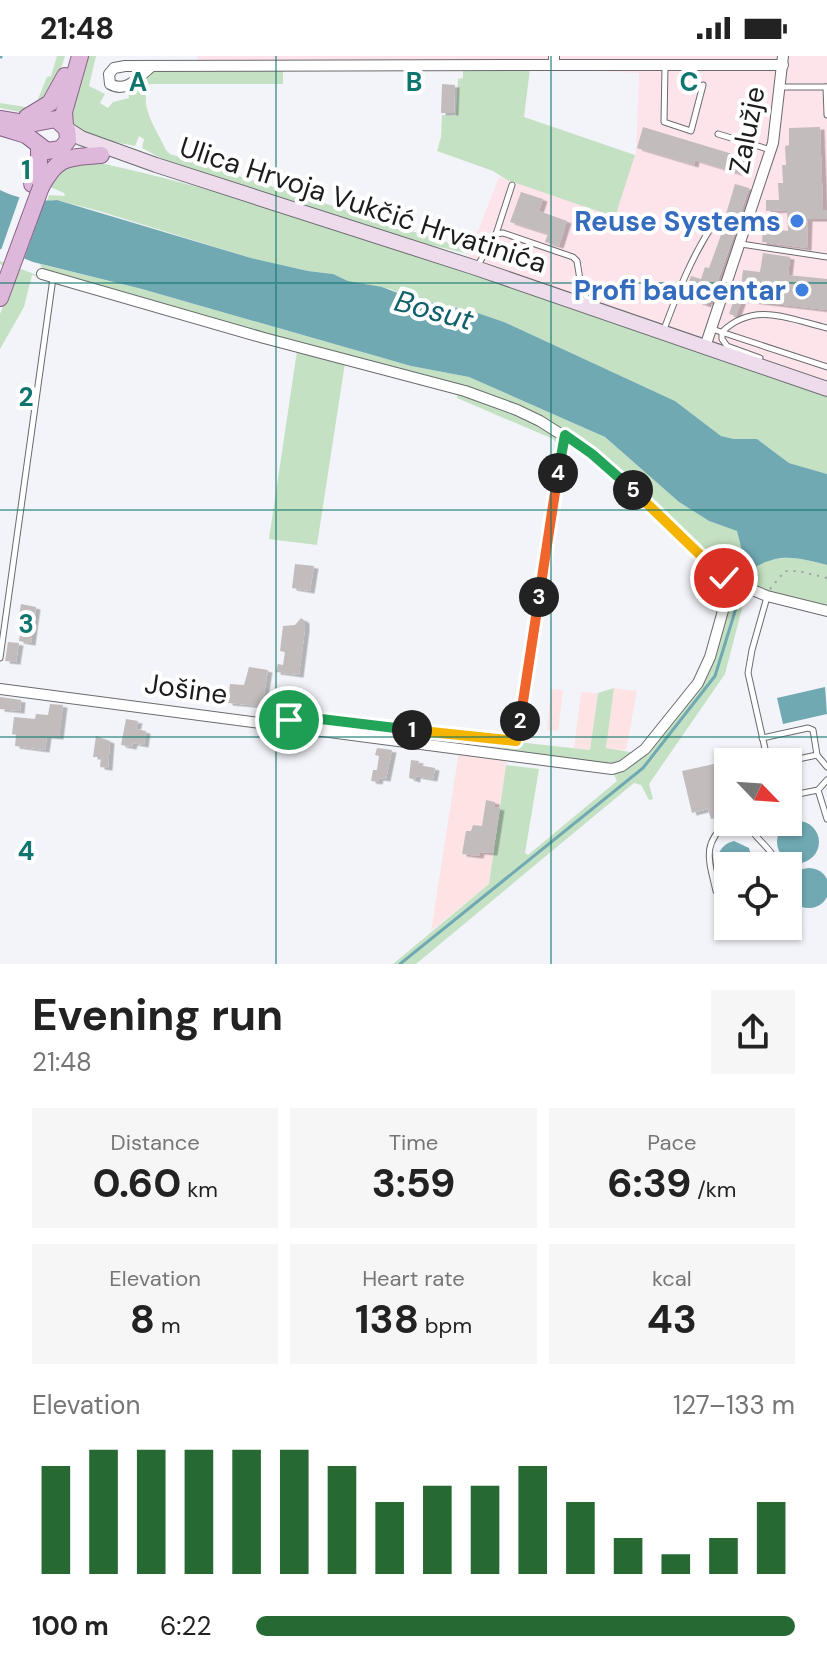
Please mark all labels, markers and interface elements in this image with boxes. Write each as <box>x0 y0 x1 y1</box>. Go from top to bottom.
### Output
text: 21:48 <box>40 9 114 48</box>
text: A <box>129 65 147 99</box>
text: B <box>406 65 422 99</box>
text: C <box>679 65 699 99</box>
street label: Zalužje <box>720 83 774 177</box>
street label: Ulica Hrvoja Vukčić Hrvatinića <box>175 128 551 282</box>
text: 1 <box>21 153 31 187</box>
place label: Reuse Systems <box>574 203 781 240</box>
marker: Reuse Systems <box>788 212 806 230</box>
place label: Profi baucentar <box>574 272 786 309</box>
water label: Bosut <box>390 281 478 339</box>
marker: Profi baucentar <box>793 281 811 299</box>
text: 2 <box>18 380 34 414</box>
pin: 4 <box>538 453 578 493</box>
text: 4 <box>551 458 565 487</box>
pin: 5 <box>613 470 653 510</box>
text: 5 <box>626 475 640 504</box>
pin <box>690 544 758 612</box>
icon: check <box>702 556 746 600</box>
pin: 3 <box>519 577 559 617</box>
text: 3 <box>532 582 546 611</box>
text: 3 <box>18 607 34 641</box>
street label: Jošine <box>142 665 230 713</box>
pin <box>255 686 323 754</box>
icon: arrive <box>267 698 311 742</box>
pin: 2 <box>500 701 540 741</box>
text: 2 <box>514 706 526 735</box>
pin: 1 <box>392 710 432 750</box>
text: 1 <box>408 715 416 744</box>
north arrow <box>714 748 802 836</box>
map controls <box>714 748 802 940</box>
text: 4 <box>18 834 34 868</box>
button: locate <box>714 852 802 940</box>
text: Evening run <box>32 986 283 1044</box>
button: share <box>711 990 795 1074</box>
text: 21:48 <box>32 1045 92 1079</box>
text: Distance <box>111 1128 200 1157</box>
text: Time <box>389 1128 438 1157</box>
text: Pace <box>647 1128 696 1157</box>
text: 0.60 <box>92 1157 181 1209</box>
text: 3:59 <box>372 1157 455 1209</box>
text: 6:39 <box>607 1157 691 1209</box>
text: km <box>181 1175 218 1204</box>
text: /km <box>691 1175 736 1204</box>
text: Elevation <box>109 1264 201 1293</box>
text: Heart rate <box>362 1264 465 1293</box>
text: kcal <box>652 1264 692 1293</box>
text: 8 <box>130 1293 155 1345</box>
text: 138 <box>355 1293 419 1345</box>
text: 43 <box>647 1293 697 1345</box>
text: m <box>155 1311 181 1340</box>
text: bpm <box>419 1311 472 1340</box>
text: Elevation <box>32 1388 140 1422</box>
text: 127–133 m <box>673 1388 795 1422</box>
text: 100 m <box>32 1609 109 1643</box>
text: 6:22 <box>160 1609 212 1643</box>

